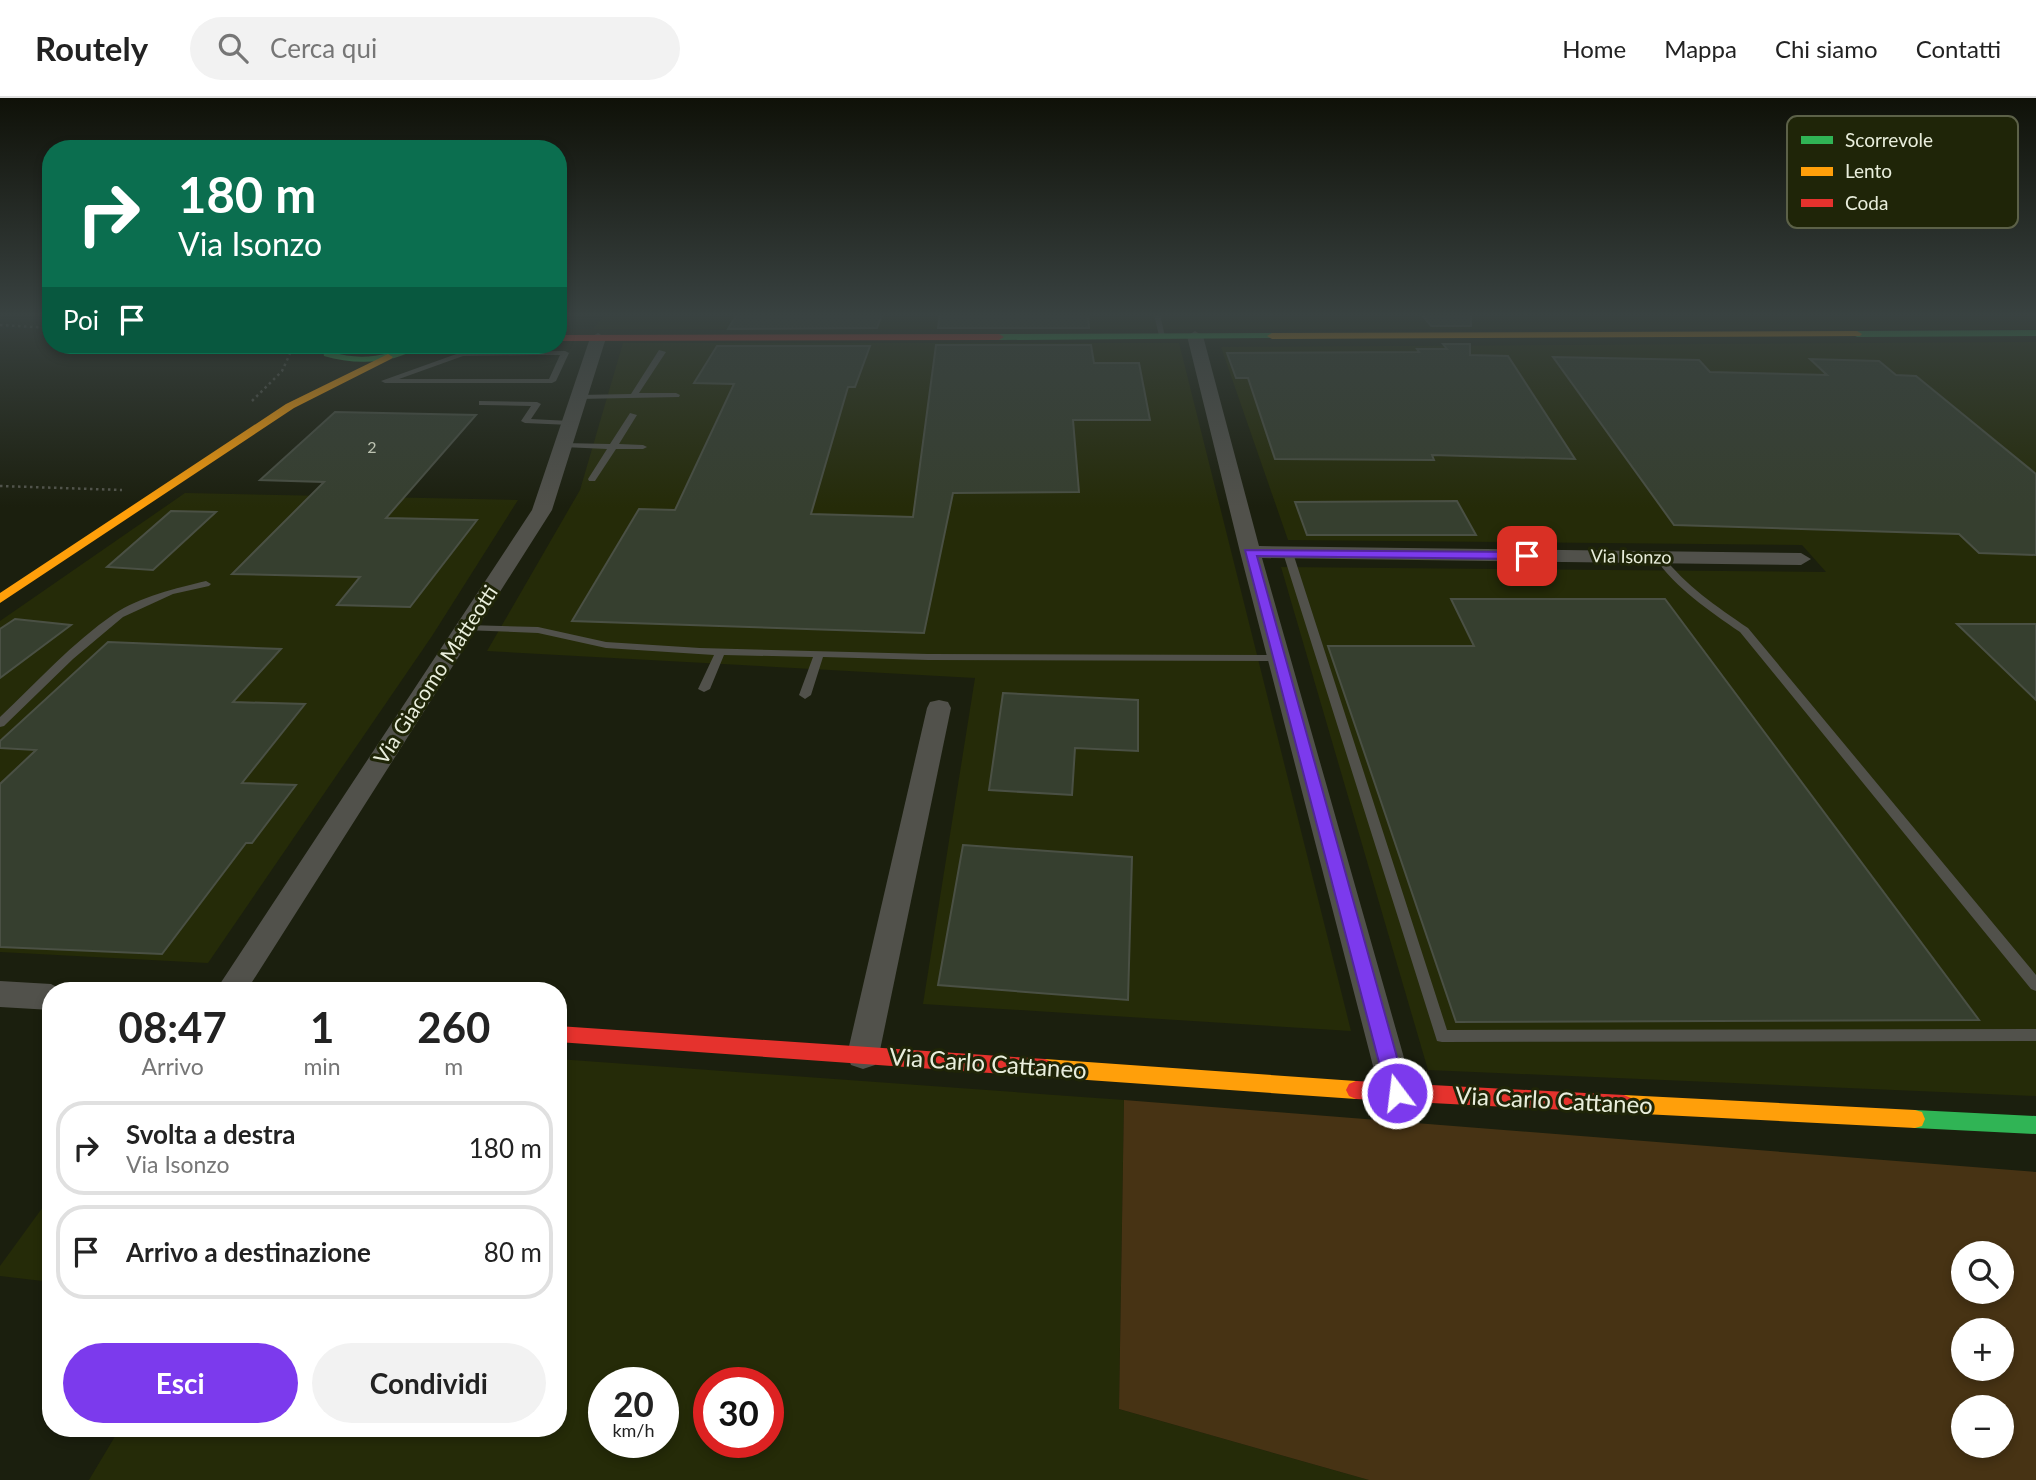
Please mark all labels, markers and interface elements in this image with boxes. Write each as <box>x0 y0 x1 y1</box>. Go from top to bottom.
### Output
search box <box>190 17 680 80</box>
text: Routely <box>35 28 148 68</box>
icon: search <box>214 29 252 67</box>
text: Cerca qui <box>270 32 377 64</box>
text: Home <box>1562 34 1626 63</box>
text: Mappa <box>1664 34 1737 63</box>
text: Chi siamo <box>1775 34 1878 63</box>
text: Contatti <box>1916 34 2001 63</box>
legend <box>1787 116 2018 228</box>
text: Scorrevole <box>1845 128 1933 151</box>
text: Lento <box>1845 159 1892 182</box>
text: 180 m <box>178 165 316 223</box>
icon: right <box>63 168 154 259</box>
text: Coda <box>1845 191 1888 214</box>
text: Via Isonzo <box>178 224 322 263</box>
icon: arrive <box>113 301 151 339</box>
text: Poi <box>63 304 99 336</box>
house number: 2 <box>367 437 377 456</box>
pin <box>1497 526 1557 586</box>
icon: arrive <box>1508 537 1546 575</box>
street label: Via Isonzo <box>1590 544 1672 568</box>
street label: Via Giacomo Matteotti <box>368 580 502 768</box>
text: 08:47 <box>119 1002 227 1052</box>
text: 1 <box>310 1002 334 1052</box>
text: 260 <box>417 1002 490 1052</box>
street label: Via Carlo Cattaneo <box>888 1041 1088 1084</box>
text: Arrivo <box>142 1052 204 1080</box>
text: min <box>303 1052 341 1080</box>
text: m <box>444 1052 463 1080</box>
position arrow <box>1360 1056 1434 1130</box>
street label: Via Carlo Cattaneo <box>1454 1080 1654 1119</box>
text: Svolta a destra <box>126 1118 296 1150</box>
icon: right <box>67 1129 105 1167</box>
text: 180 m <box>469 1132 542 1164</box>
text: Via Isonzo <box>126 1150 230 1178</box>
icon: arrive <box>67 1233 105 1271</box>
text: Arrivo a destinazione <box>126 1236 371 1268</box>
text: 80 m <box>484 1236 542 1268</box>
map controls <box>1951 1241 2014 1458</box>
button: search <box>1951 1241 2014 1304</box>
button: + <box>1951 1318 2014 1381</box>
button: Esci <box>63 1343 298 1423</box>
button: Condividi <box>312 1343 546 1423</box>
speed limit sign: 30 <box>693 1367 784 1458</box>
text: 20 <box>613 1382 654 1424</box>
button: − <box>1951 1395 2014 1458</box>
text: km/h <box>612 1419 655 1441</box>

